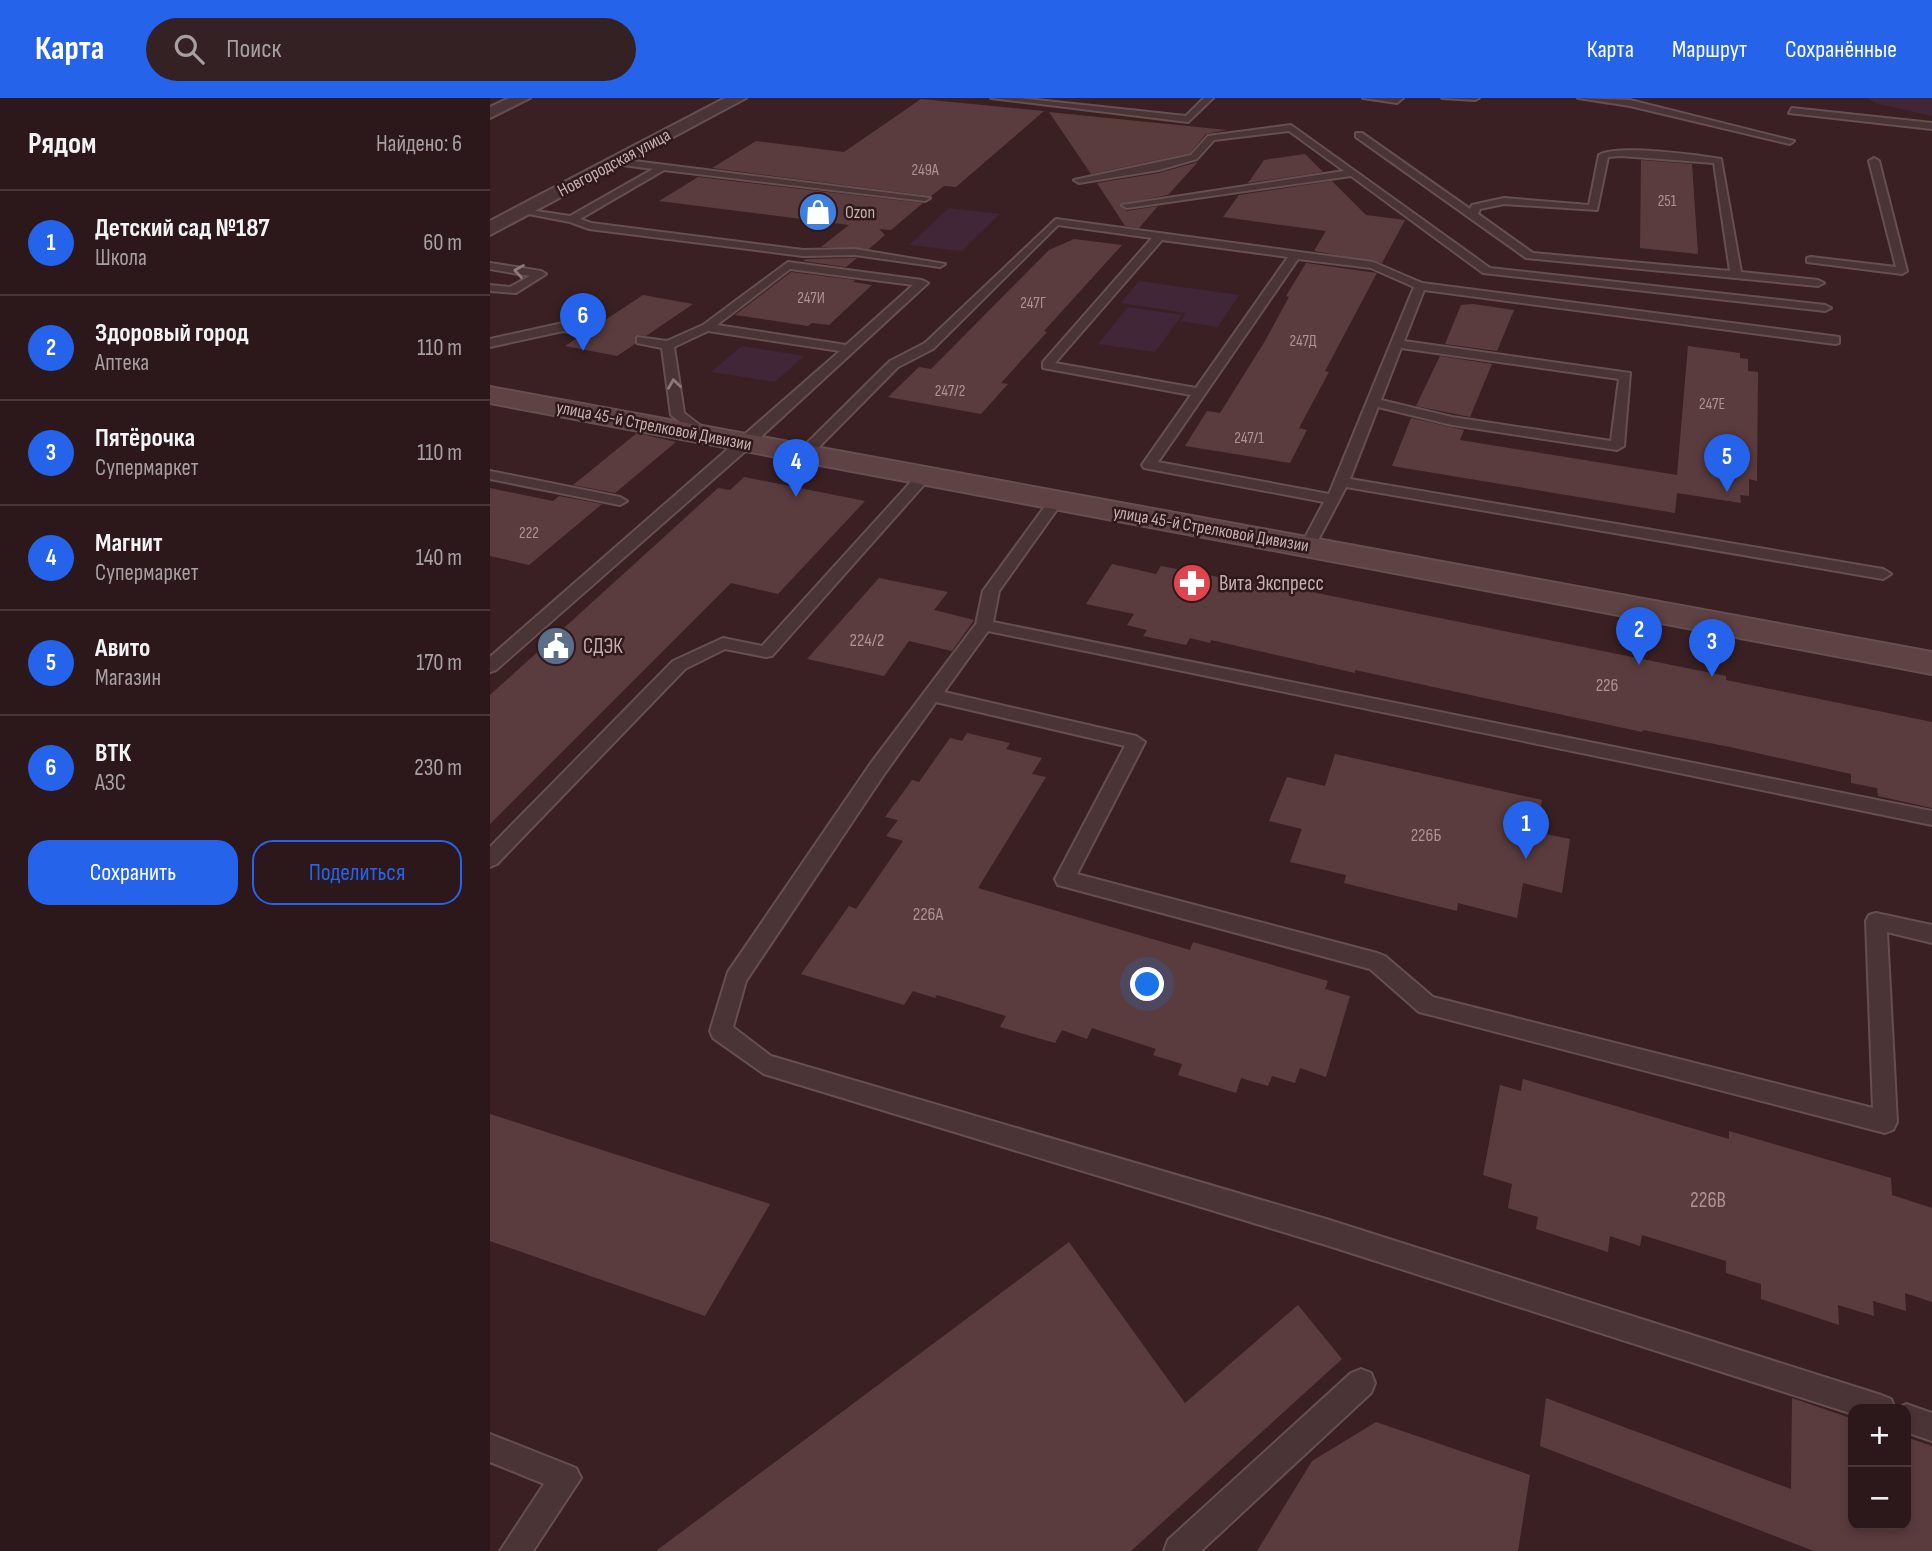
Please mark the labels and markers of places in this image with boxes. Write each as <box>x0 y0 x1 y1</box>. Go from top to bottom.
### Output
shop icon: Ozon <box>797 191 839 233</box>
place label: Ozon <box>845 202 875 223</box>
pin: 6 <box>560 293 606 351</box>
pin: 5 <box>1704 434 1750 492</box>
pin: 4 <box>773 439 819 497</box>
pharmacy icon: Вита Экспресс <box>1171 562 1213 604</box>
place label: Вита Экспресс <box>1219 571 1324 596</box>
pin: 2 <box>1616 607 1662 665</box>
pin: 3 <box>1689 619 1735 677</box>
public building icon: СДЭК <box>535 625 577 667</box>
place label: СДЭК <box>583 634 623 659</box>
pin: 1 <box>1503 801 1549 859</box>

